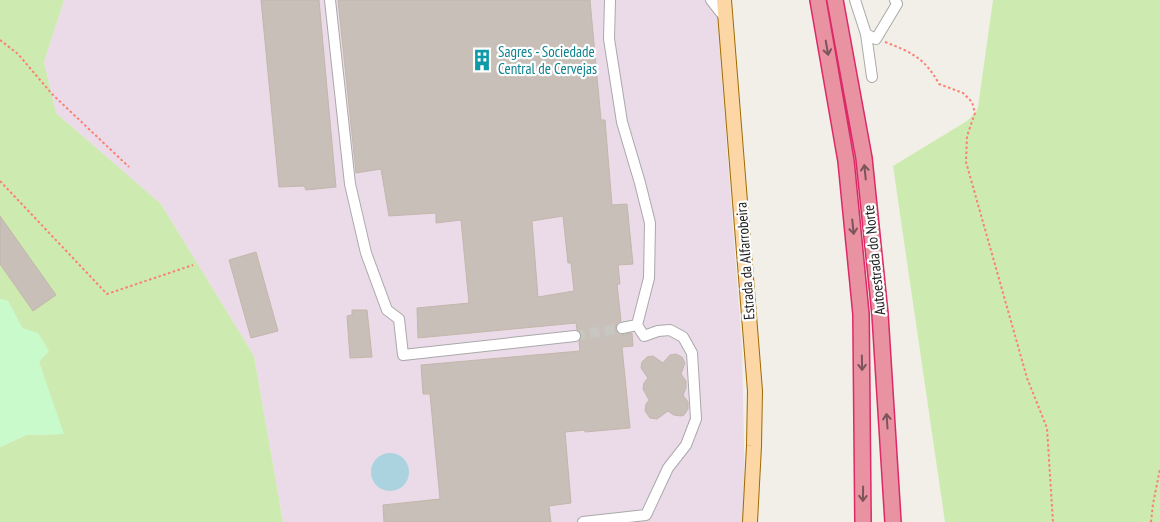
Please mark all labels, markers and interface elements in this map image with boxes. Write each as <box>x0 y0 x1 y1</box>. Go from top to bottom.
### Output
one-way arrow <box>822 40 832 56</box>
place label: Sagres - Sociedade Central de Cervejas <box>498 42 597 78</box>
building icon: Sagres - Sociedade Central de Cervejas <box>469 47 495 73</box>
one-way arrow <box>860 165 870 181</box>
street label: Estrada da Alfarrobeira <box>731 202 759 320</box>
street label: Autoestrada do Norte <box>859 204 889 316</box>
one-way arrow <box>848 219 857 235</box>
one-way arrow <box>857 354 867 370</box>
one-way arrow <box>883 414 892 430</box>
one-way arrow <box>858 486 868 502</box>

